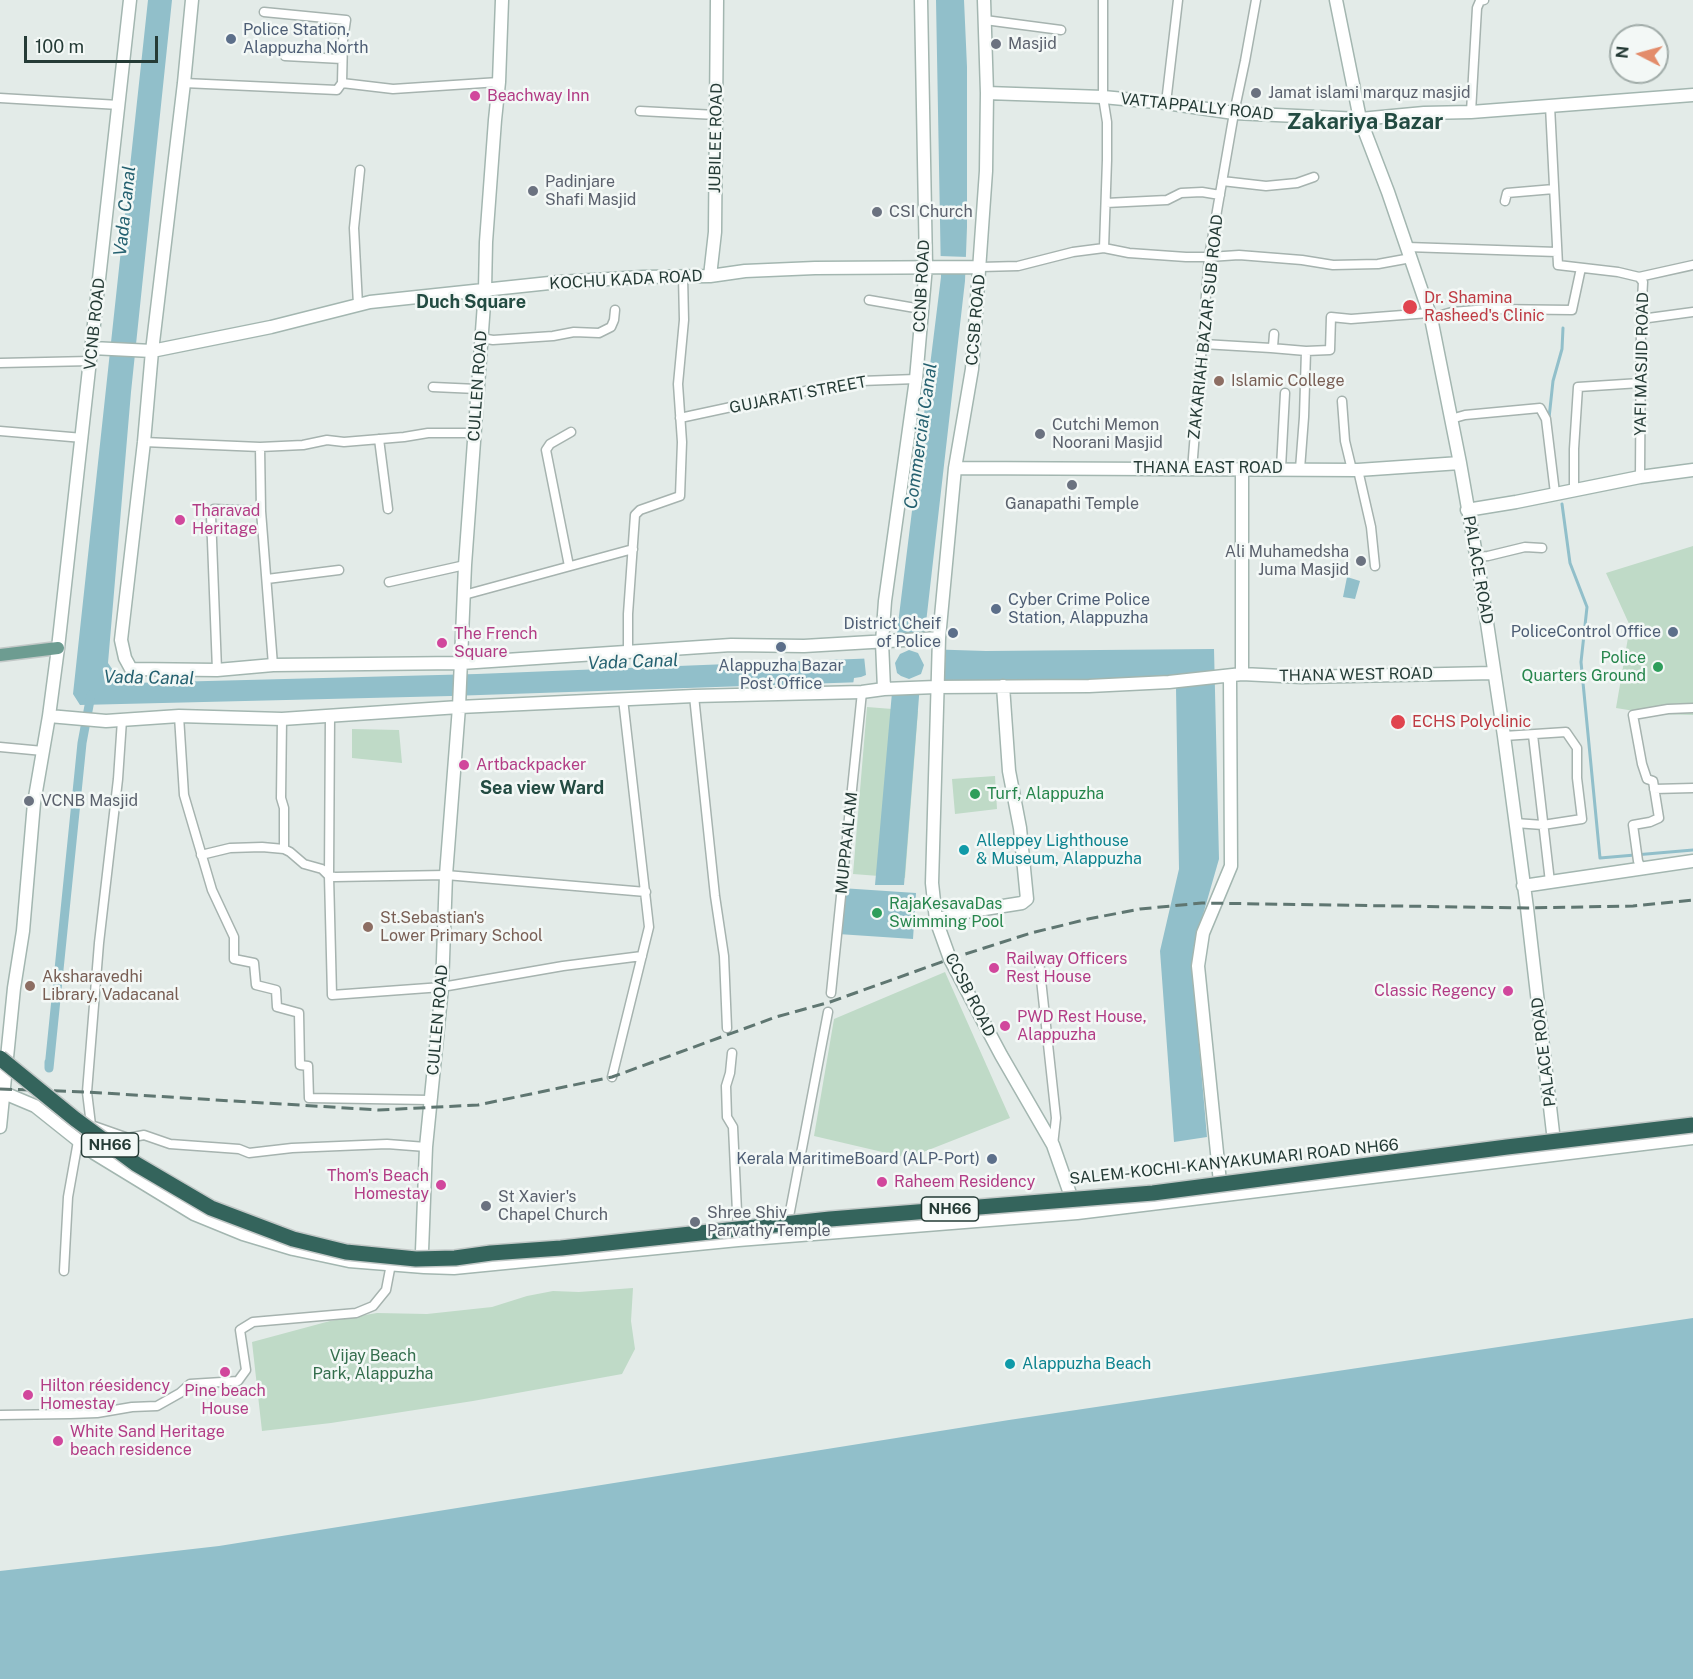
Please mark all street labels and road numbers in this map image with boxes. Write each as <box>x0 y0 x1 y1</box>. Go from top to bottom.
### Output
street label: JUBILEE ROAD <box>705 83 727 193</box>
street label: VATTAPPALLY ROAD <box>1119 89 1275 125</box>
street label: ZAKARIAH BAZAR SUB ROAD <box>1185 214 1227 440</box>
street label: CCNB ROAD <box>910 239 934 333</box>
street label: KOCHU KADA ROAD <box>549 266 703 294</box>
street label: CCSB ROAD <box>962 274 990 366</box>
street label: VCNB ROAD <box>81 277 109 371</box>
street label: YAFI MASJID ROAD <box>1631 292 1653 436</box>
street label: CULLEN ROAD <box>465 330 491 442</box>
street label: GUJARATI STREET <box>728 372 868 418</box>
street label: THANA EAST ROAD <box>1133 458 1283 478</box>
street label: PALACE ROAD <box>1459 514 1497 626</box>
street label: THANA WEST ROAD <box>1279 664 1433 686</box>
street label: MUPPAALAM <box>832 791 862 895</box>
street label: CCSB ROAD <box>941 950 999 1040</box>
street label: CULLEN ROAD <box>424 964 452 1076</box>
street label: PALACE ROAD <box>1528 996 1560 1108</box>
road number: NH66 <box>82 1133 138 1157</box>
street label: SALEM-KOCHI-KANYAKUMARI ROAD NH66 <box>1068 1135 1400 1189</box>
road number: NH66 <box>922 1197 978 1221</box>

